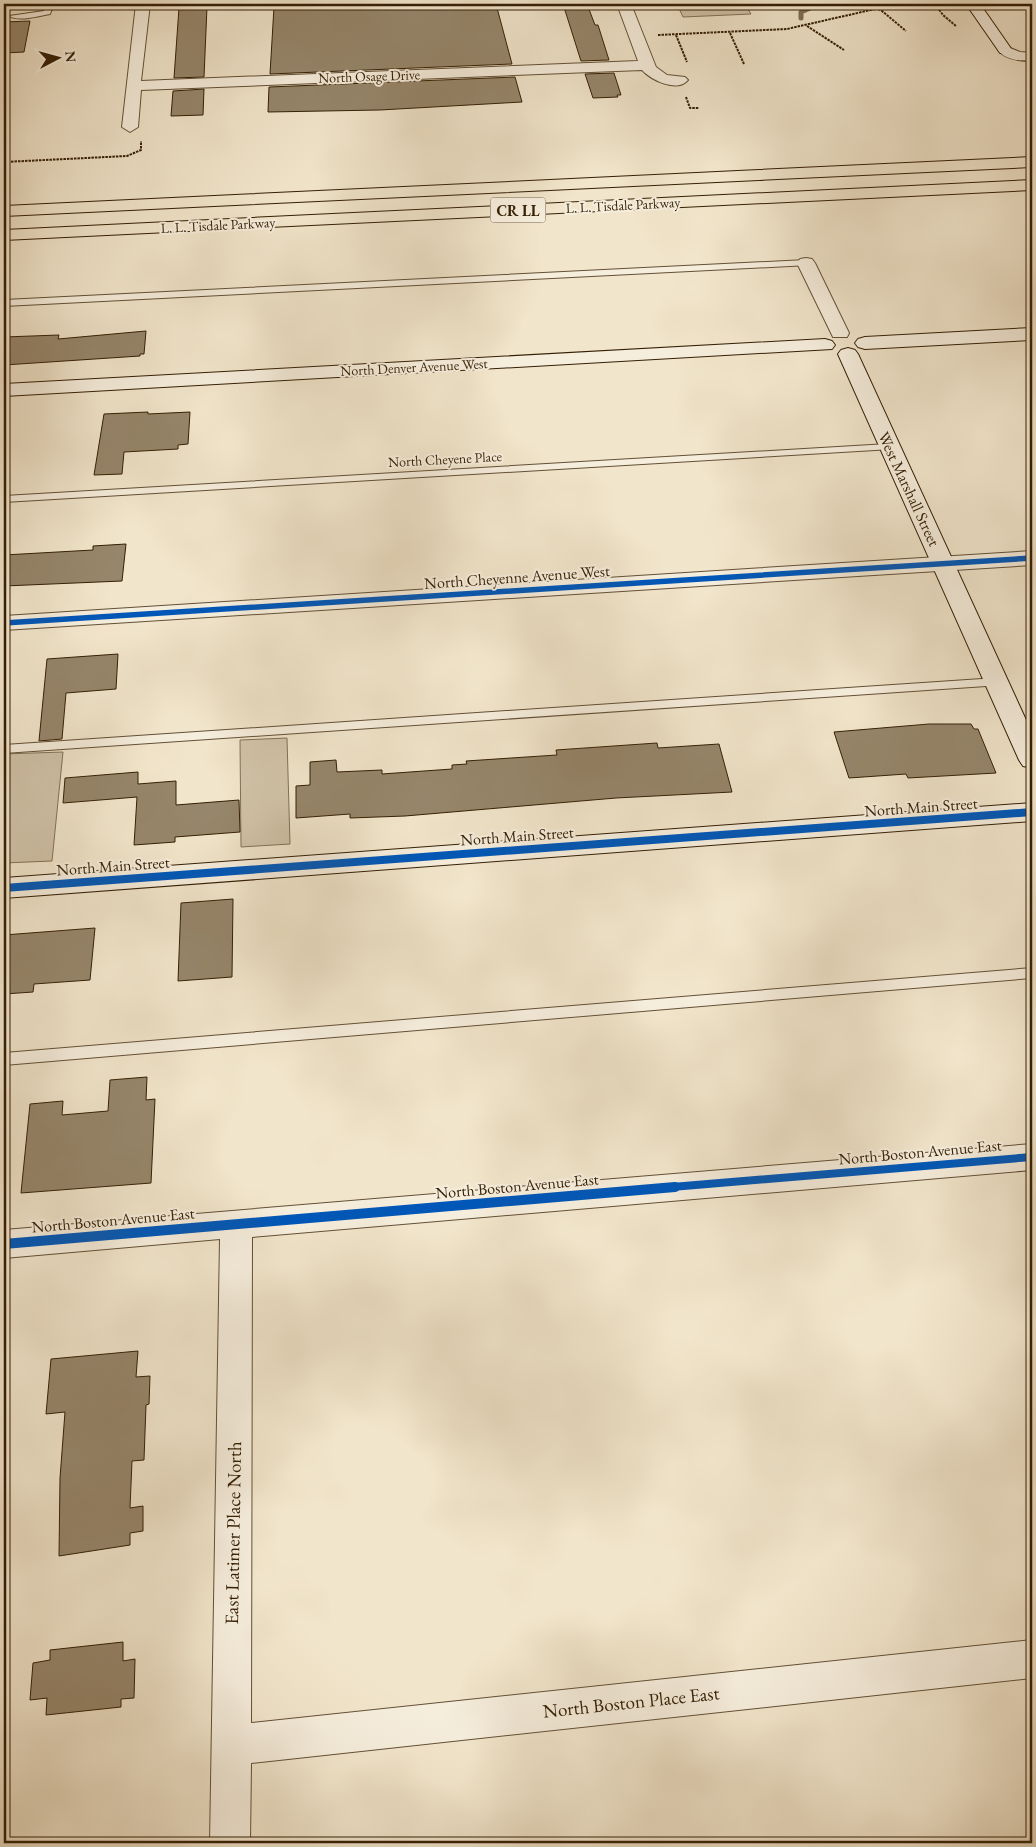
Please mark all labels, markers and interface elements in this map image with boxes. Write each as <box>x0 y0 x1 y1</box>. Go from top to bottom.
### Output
north arrow <box>32 32 82 82</box>
text: N <box>61 50 81 64</box>
street label: North Osage Drive <box>318 65 421 87</box>
street label: L. L. Tisdale Parkway <box>565 193 682 217</box>
road number: CR LL <box>490 198 546 222</box>
street label: L. L. Tisdale Parkway <box>160 213 277 237</box>
street label: North Denver Avenue West <box>340 354 489 380</box>
street label: West Marshall Street <box>873 428 945 550</box>
street label: North Cheyene Place <box>388 447 503 471</box>
street label: North Cheyenne Avenue West <box>423 560 611 594</box>
street label: North Main Street <box>864 793 978 821</box>
street label: North Main Street <box>460 822 574 850</box>
street label: North Main Street <box>56 852 170 880</box>
street label: North Boston Avenue East <box>837 1134 1003 1170</box>
street label: North Boston Avenue East <box>434 1168 600 1204</box>
street label: North Boston Avenue East <box>30 1202 196 1238</box>
street label: East Latimer Place North <box>219 1441 247 1625</box>
street label: North Boston Place East <box>541 1680 721 1724</box>

